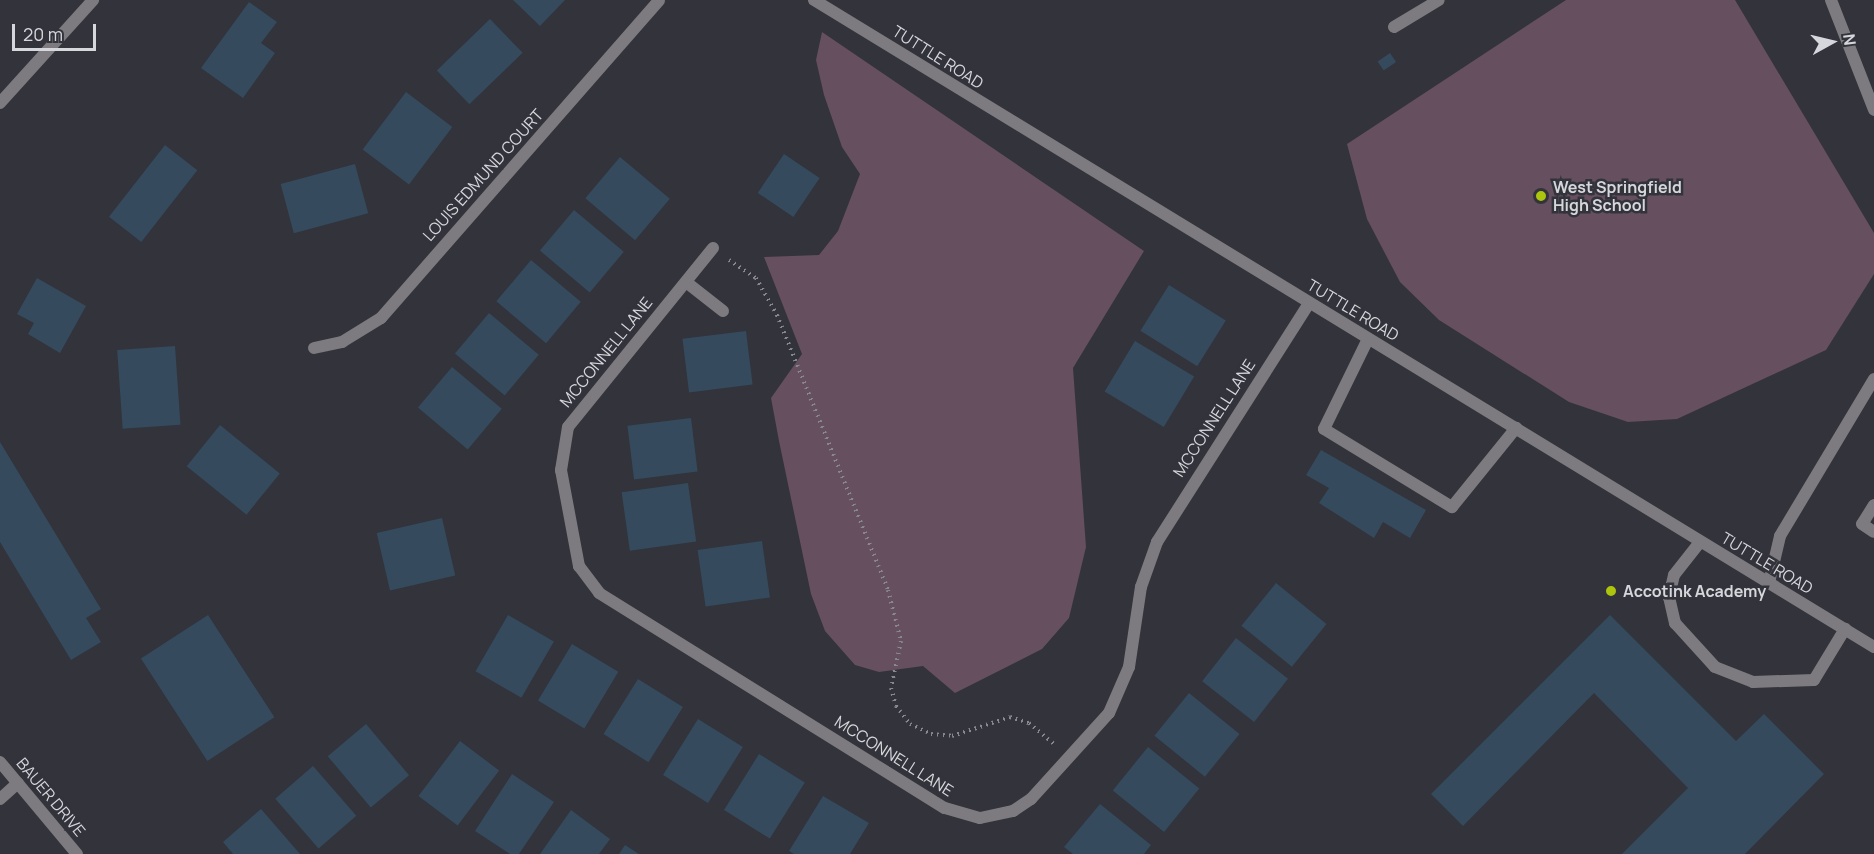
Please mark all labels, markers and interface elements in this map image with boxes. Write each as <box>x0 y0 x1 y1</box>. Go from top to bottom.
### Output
scale bar <box>15 12 99 50</box>
north arrow <box>1802 12 1862 72</box>
street label: TUTTLE ROAD <box>889 21 987 93</box>
text: 20 m <box>23 22 63 46</box>
text: N <box>1838 32 1862 47</box>
street label: LOUIS EDMUND COURT <box>419 105 547 245</box>
place label: West Springfield High School <box>1553 177 1682 215</box>
marker: West Springfield High School <box>1534 189 1548 203</box>
street label: TUTTLE ROAD <box>1304 275 1402 345</box>
street label: MCCONNELL LANE <box>555 293 657 411</box>
street label: MCCONNELL LANE <box>1169 355 1259 481</box>
street label: TUTTLE ROAD <box>1718 528 1816 598</box>
place label: Accotink Academy <box>1623 581 1766 601</box>
marker: Accotink Academy <box>1604 584 1618 598</box>
street label: MCCONNELL LANE <box>831 712 957 800</box>
street label: BAUER DRIVE <box>13 754 89 840</box>

